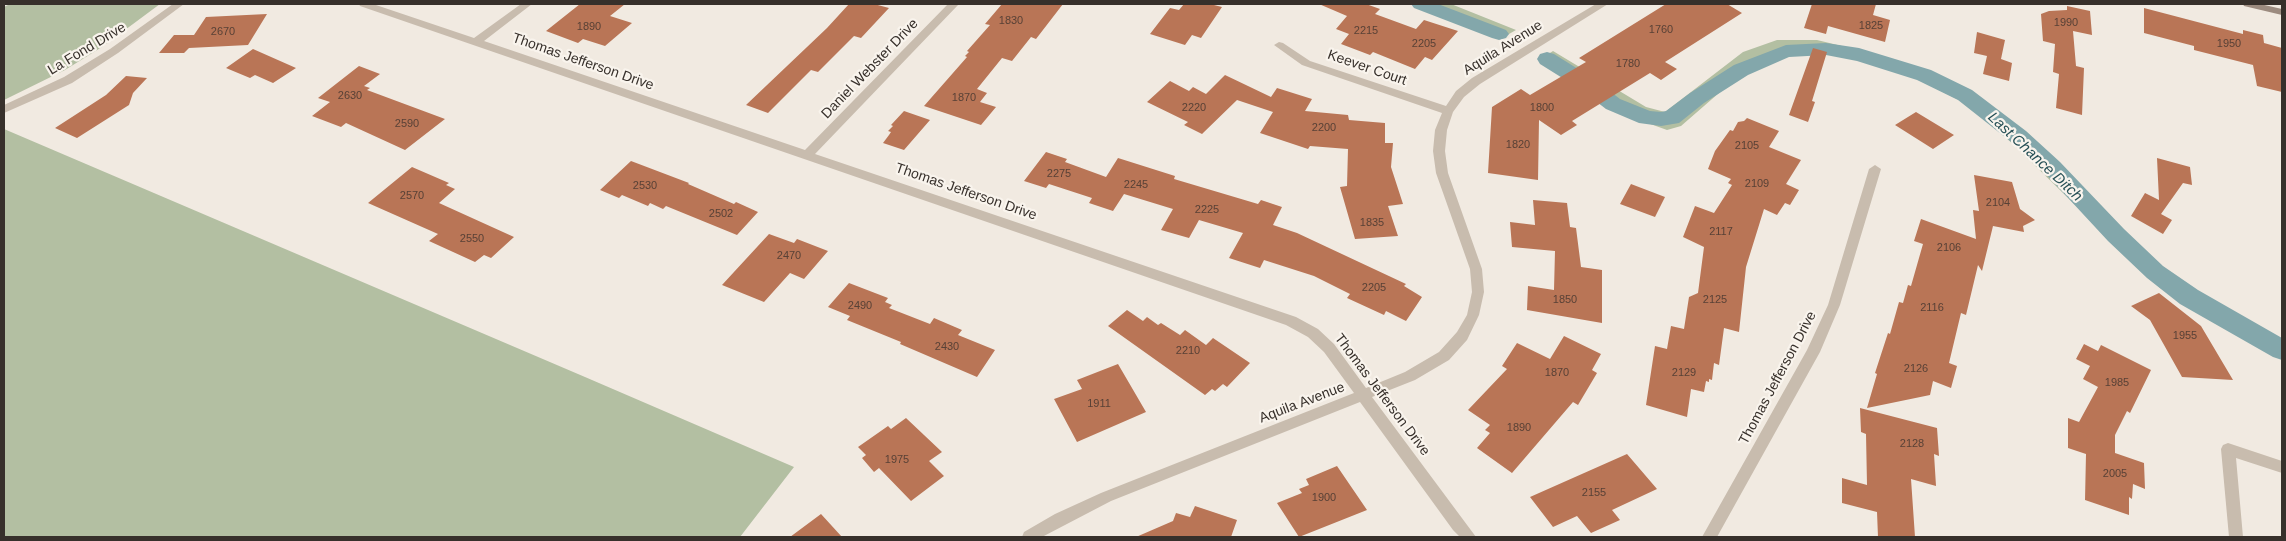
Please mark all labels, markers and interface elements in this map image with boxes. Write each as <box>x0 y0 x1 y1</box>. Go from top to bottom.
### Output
house number: 1830 <box>999 14 1023 28</box>
street label: Daniel Webster Drive <box>818 16 922 122</box>
house number: 1990 <box>2054 16 2078 30</box>
street label: Aquila Avenue <box>1460 17 1546 79</box>
street label: La Fond Drive <box>45 19 129 79</box>
house number: 1825 <box>1859 19 1883 33</box>
house number: 1890 <box>577 20 601 34</box>
house number: 1760 <box>1649 23 1673 37</box>
house number: 2215 <box>1354 24 1378 38</box>
house number: 2670 <box>211 25 235 39</box>
street label: Thomas Jefferson Drive <box>510 30 656 94</box>
house number: 2205 <box>1412 37 1436 51</box>
house number: 1950 <box>2217 37 2241 51</box>
street label: Keever Court <box>1325 47 1409 89</box>
house number: 1780 <box>1616 57 1640 71</box>
house number: 2630 <box>338 89 362 103</box>
house number: 1870 <box>952 91 976 105</box>
house number: 2220 <box>1182 101 1206 115</box>
house number: 1800 <box>1530 101 1554 115</box>
water label: Last Chance Ditch <box>1984 109 2086 205</box>
house number: 2590 <box>395 117 419 131</box>
house number: 2200 <box>1312 121 1336 135</box>
house number: 1820 <box>1506 138 1530 152</box>
house number: 2105 <box>1735 139 1759 153</box>
street label: Thomas Jefferson Drive <box>893 160 1039 224</box>
house number: 2275 <box>1047 167 1071 181</box>
house number: 2109 <box>1745 177 1769 191</box>
house number: 2245 <box>1124 178 1148 192</box>
house number: 2530 <box>633 179 657 193</box>
house number: 2570 <box>400 189 424 203</box>
house number: 2104 <box>1986 196 2010 210</box>
house number: 2225 <box>1195 203 1219 217</box>
house number: 2502 <box>709 207 733 221</box>
house number: 1835 <box>1360 216 1384 230</box>
house number: 2117 <box>1709 225 1733 239</box>
house number: 2550 <box>460 232 484 246</box>
house number: 2106 <box>1937 241 1961 255</box>
house number: 2470 <box>777 249 801 263</box>
house number: 2205 <box>1362 281 1386 295</box>
house number: 1850 <box>1553 293 1577 307</box>
house number: 2125 <box>1703 293 1727 307</box>
house number: 2490 <box>848 299 872 313</box>
house number: 2116 <box>1920 301 1944 315</box>
street label: Thomas Jefferson Drive <box>1736 309 1820 447</box>
house number: 1955 <box>2173 329 2197 343</box>
street label: Thomas Jefferson Drive <box>1331 331 1433 459</box>
house number: 2430 <box>935 340 959 354</box>
house number: 2210 <box>1176 344 1200 358</box>
house number: 2126 <box>1904 362 1928 376</box>
house number: 1870 <box>1545 366 1569 380</box>
house number: 2129 <box>1672 366 1696 380</box>
house number: 1985 <box>2105 376 2129 390</box>
street label: Aquila Avenue <box>1257 379 1347 427</box>
house number: 1911 <box>1087 397 1111 411</box>
house number: 1890 <box>1507 421 1531 435</box>
house number: 2128 <box>1900 437 1924 451</box>
house number: 1975 <box>885 453 909 467</box>
house number: 2005 <box>2103 467 2127 481</box>
house number: 2155 <box>1582 486 1606 500</box>
house number: 1900 <box>1312 491 1336 505</box>

